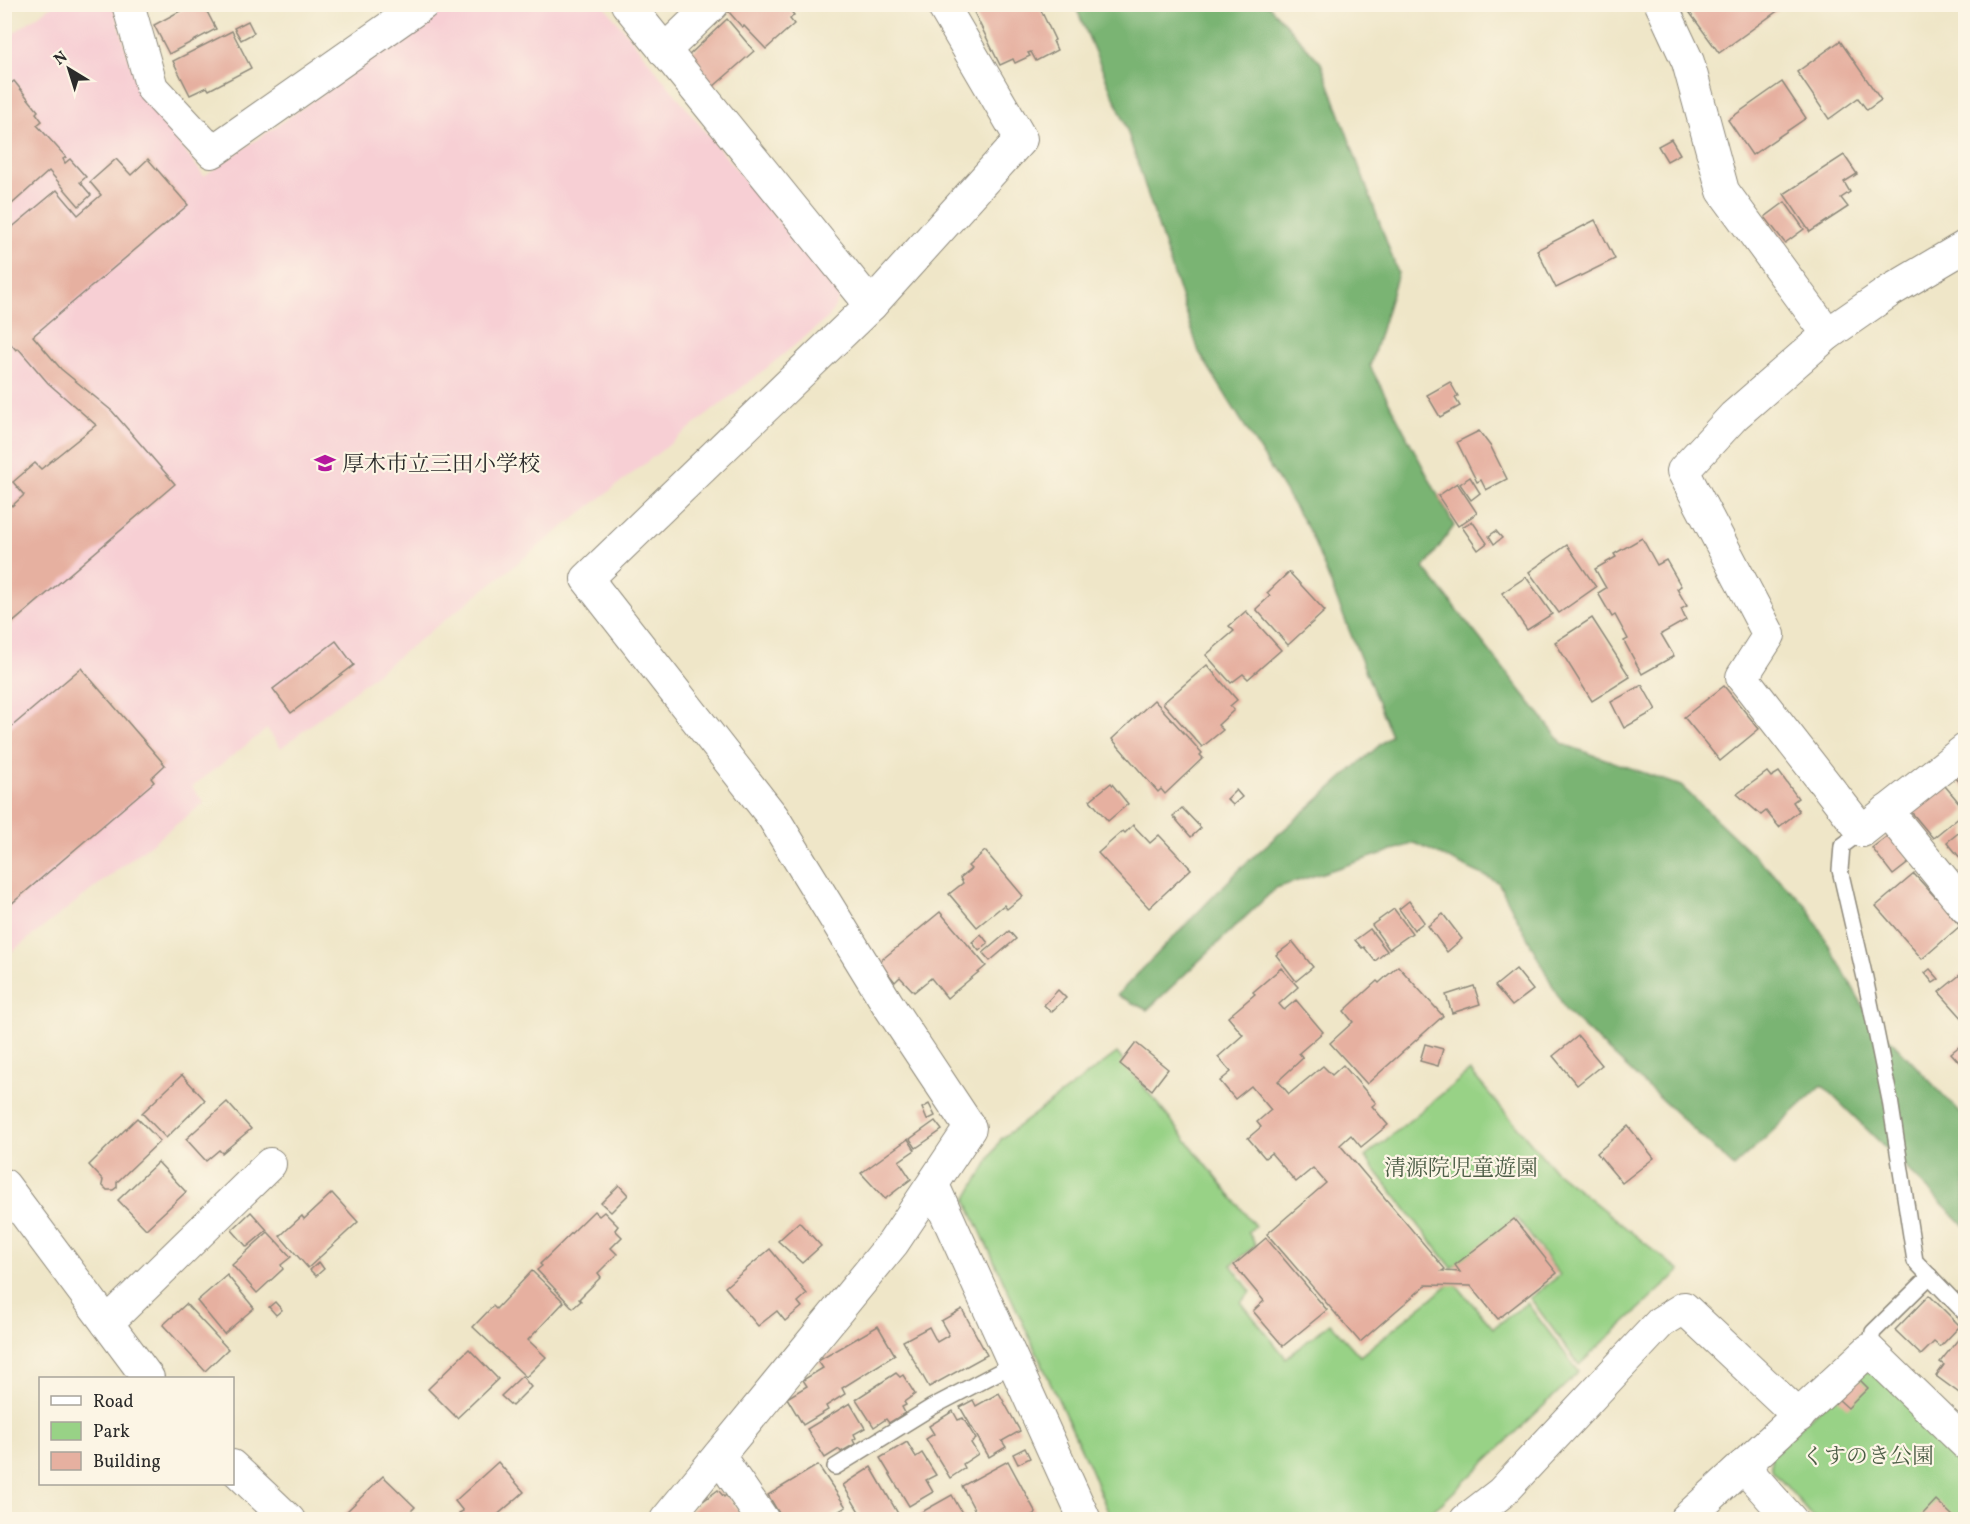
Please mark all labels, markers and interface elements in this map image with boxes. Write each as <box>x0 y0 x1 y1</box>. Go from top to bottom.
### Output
north arrow <box>39 39 99 99</box>
text: N <box>50 46 73 71</box>
place label: 厚木市立三田小学校 <box>342 450 540 481</box>
school or university icon: 厚木市立三田小学校 <box>313 451 337 475</box>
park label: 清源院児童遊園 <box>1384 1154 1538 1185</box>
legend <box>39 1377 234 1485</box>
text: Road <box>93 1390 134 1415</box>
text: Park <box>93 1420 130 1445</box>
park label: くすのき公園 <box>1802 1442 1934 1473</box>
text: Building <box>93 1450 161 1475</box>

